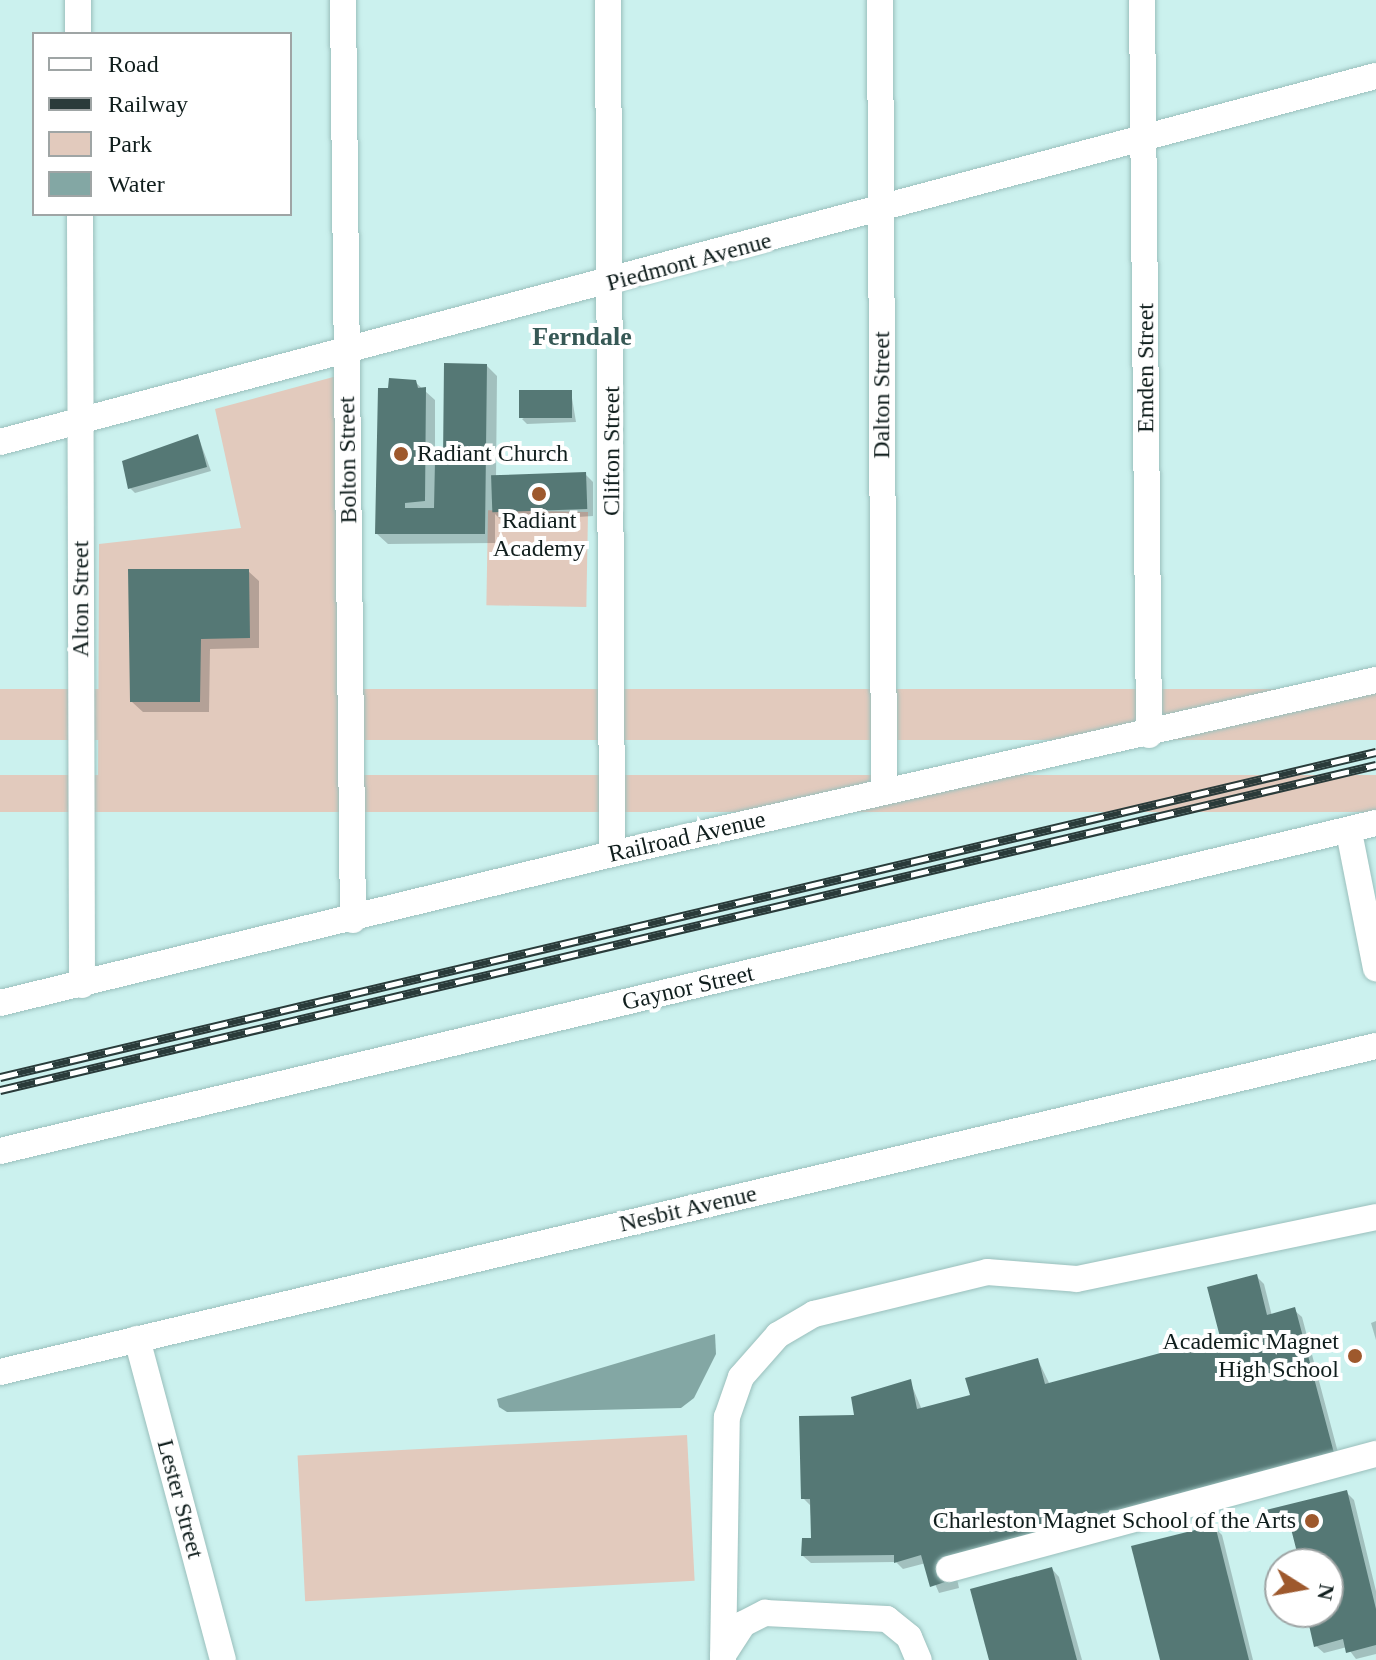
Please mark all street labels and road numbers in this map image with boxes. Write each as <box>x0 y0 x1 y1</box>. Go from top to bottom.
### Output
street label: Piedmont Avenue <box>603 226 775 298</box>
street label: Emden Street <box>1132 303 1160 433</box>
street label: Dalton Street <box>868 331 896 459</box>
street label: Clifton Street <box>598 386 626 516</box>
street label: Bolton Street <box>332 396 364 524</box>
street label: Alton Street <box>67 541 95 657</box>
street label: Railroad Avenue <box>605 805 769 869</box>
street label: Gaynor Street <box>619 959 757 1017</box>
street label: Nesbit Avenue <box>616 1179 760 1239</box>
street label: Lester Street <box>150 1436 210 1562</box>

